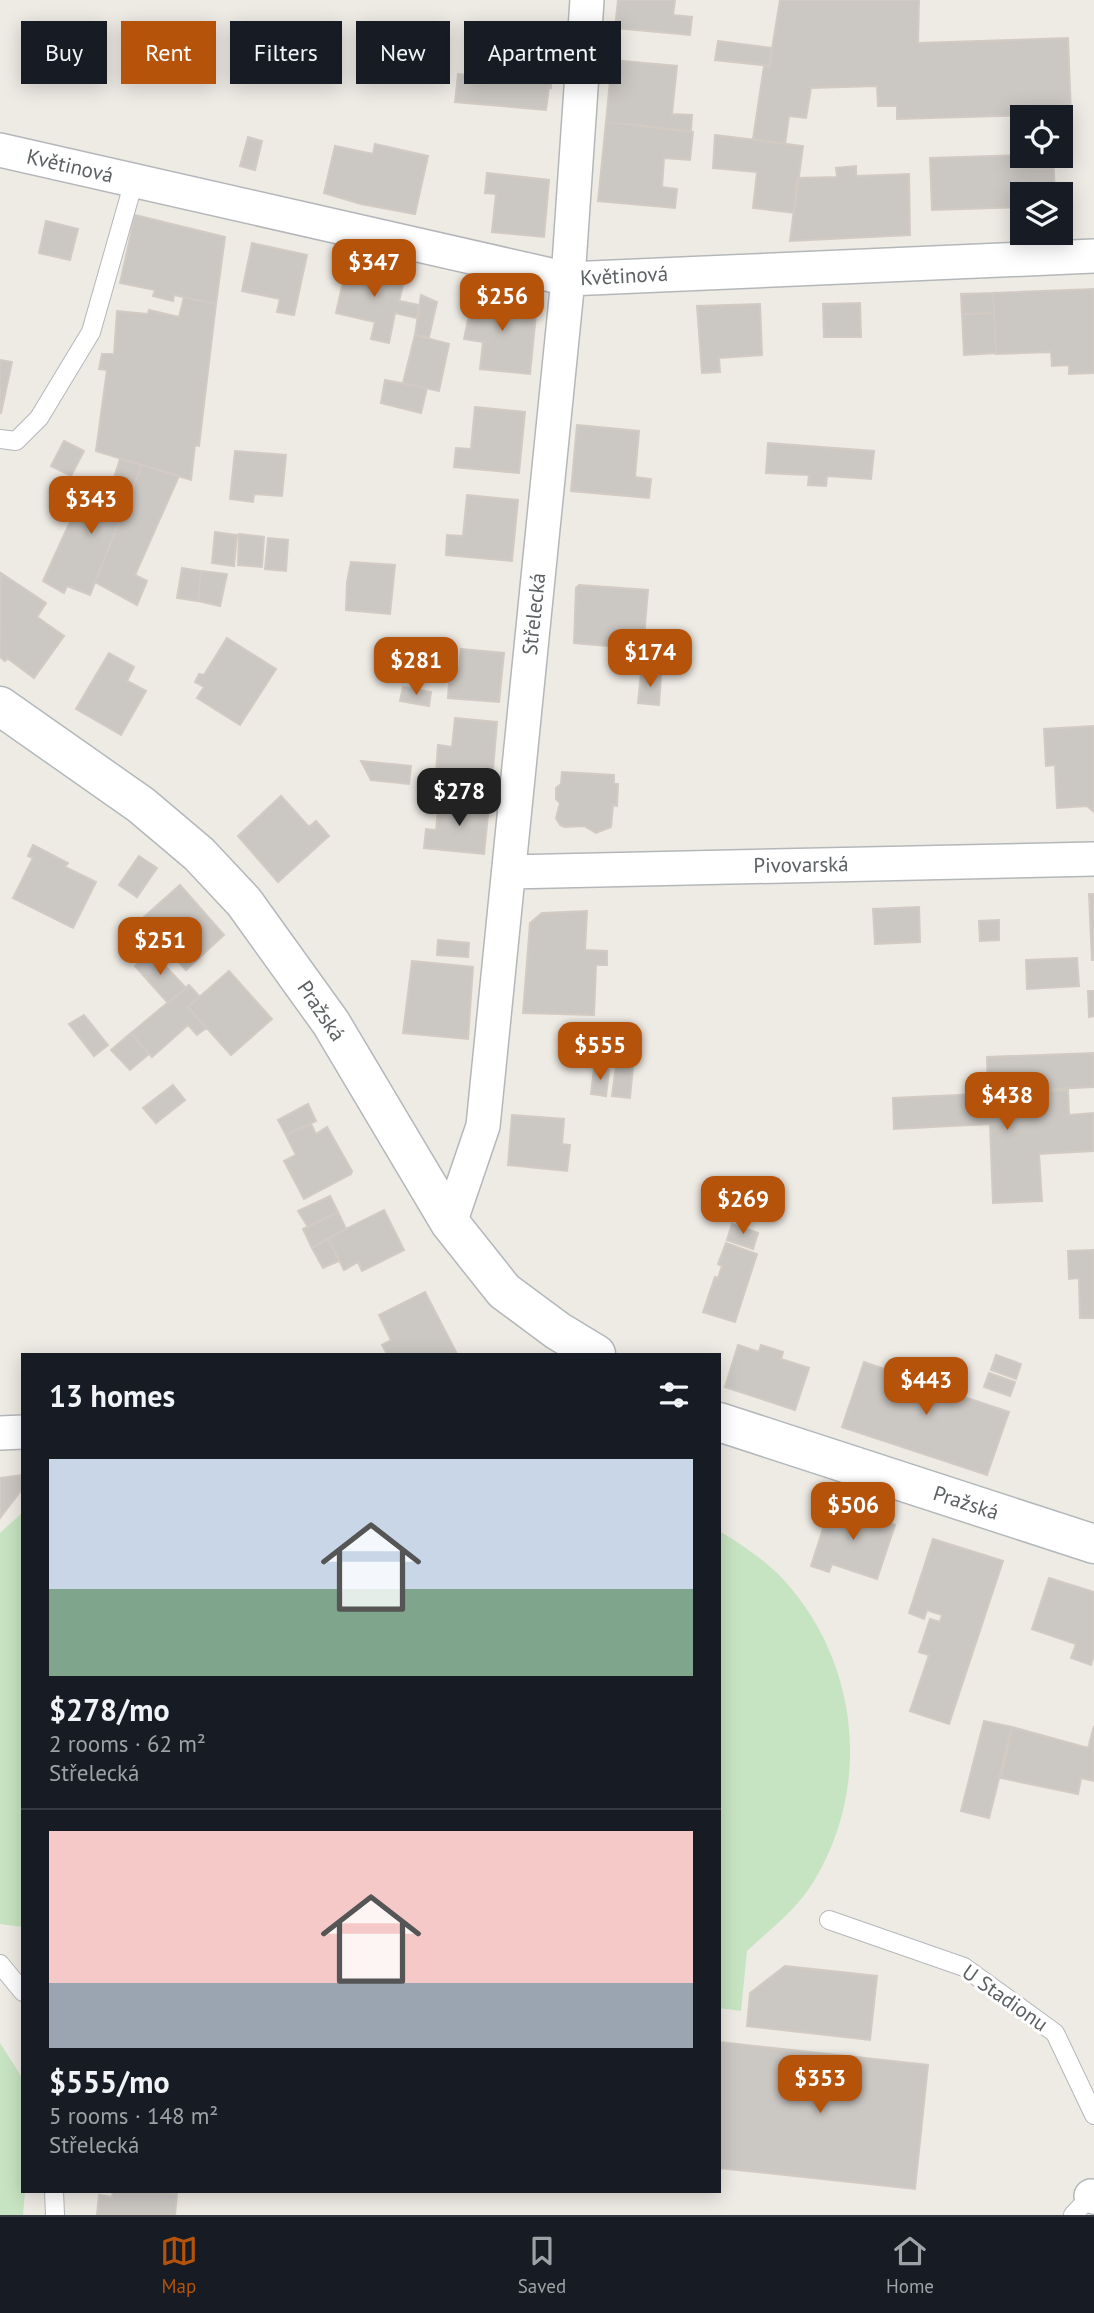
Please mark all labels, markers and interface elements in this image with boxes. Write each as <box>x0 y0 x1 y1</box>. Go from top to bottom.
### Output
chip: Buy <box>21 21 107 84</box>
chip: Rent <box>121 21 216 84</box>
chip: Filters <box>230 21 342 84</box>
chip: New <box>356 21 450 84</box>
chip: Apartment <box>464 21 621 84</box>
map controls <box>1010 105 1073 245</box>
button: locate <box>1010 105 1073 168</box>
street label: Květinová <box>24 142 116 189</box>
button: layers <box>1010 182 1073 245</box>
pin: $347 <box>333 240 415 299</box>
text: $347 <box>348 247 400 276</box>
street label: Květinová <box>579 260 669 291</box>
pin: $256 <box>461 274 543 333</box>
text: $256 <box>476 281 528 310</box>
pin: $343 <box>50 476 132 536</box>
text: $343 <box>65 484 117 513</box>
street label: Střelecká <box>516 571 551 656</box>
pin: $174 <box>609 630 691 689</box>
text: $174 <box>624 637 676 666</box>
pin: $281 <box>375 638 457 697</box>
text: $281 <box>390 645 442 674</box>
pin: $278 <box>418 768 500 828</box>
text: $278 <box>433 776 485 805</box>
street label: Pivovarská <box>753 850 849 879</box>
pin: $251 <box>119 918 201 977</box>
text: $251 <box>134 925 186 954</box>
street label: Pražská <box>291 975 351 1046</box>
pin: $555 <box>559 1023 641 1082</box>
text: $555 <box>574 1030 626 1059</box>
pin: $438 <box>966 1072 1048 1132</box>
text: $438 <box>981 1080 1033 1109</box>
pin: $269 <box>702 1176 784 1236</box>
text: $269 <box>717 1184 769 1213</box>
pin: $443 <box>885 1358 967 1417</box>
text: $443 <box>900 1365 952 1394</box>
text: 13 homes <box>49 1376 175 1415</box>
icon: filters <box>655 1376 693 1414</box>
street label: Pražská <box>930 1479 1002 1526</box>
pin: $506 <box>812 1482 894 1542</box>
text: $506 <box>827 1490 879 1519</box>
icon: home <box>308 1504 434 1630</box>
text: $278/mo <box>49 1690 170 1729</box>
text: 2 rooms · 62 m² <box>49 1729 206 1758</box>
text: Střelecká <box>49 1758 139 1787</box>
icon: home <box>308 1876 434 2002</box>
street label: U Stadionu <box>957 1958 1054 2037</box>
pin: $353 <box>779 2056 861 2115</box>
text: $555/mo <box>49 2062 170 2101</box>
text: $353 <box>794 2063 846 2092</box>
text: 5 rooms · 148 m² <box>49 2101 218 2130</box>
text: Střelecká <box>49 2130 139 2159</box>
tab: Map <box>160 2232 198 2298</box>
tab: Saved <box>518 2232 566 2298</box>
tab: Home <box>886 2232 934 2298</box>

